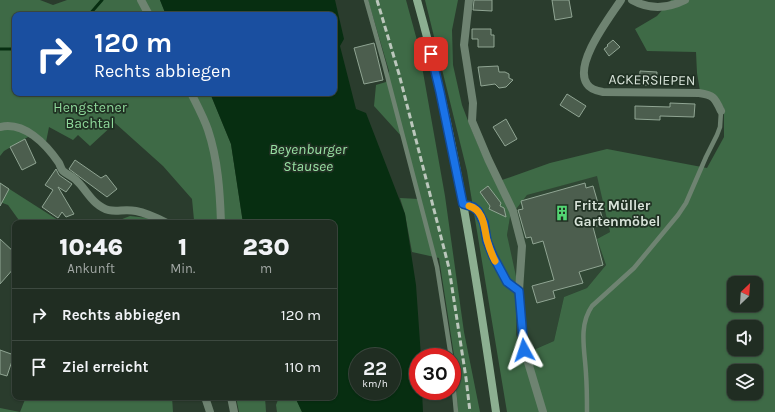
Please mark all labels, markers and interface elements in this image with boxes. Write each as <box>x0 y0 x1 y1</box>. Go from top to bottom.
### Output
text: 120 m <box>94 26 172 59</box>
icon: right <box>28 28 80 80</box>
pin <box>414 37 448 71</box>
icon: arrive <box>420 43 442 65</box>
text: Rechts abbiegen <box>94 60 231 82</box>
street label: ACKERSIEPEN <box>608 71 696 89</box>
park label: Hengstener Bachtal <box>53 99 128 132</box>
water label: Beyenburger Stausee <box>269 140 348 175</box>
place label: Fritz Müller Gartenmöbel <box>574 197 660 230</box>
building icon: Fritz Müller Gartenmöbel <box>553 204 571 222</box>
text: 10:46 <box>59 233 123 261</box>
text: 1 <box>178 233 187 261</box>
text: 230 <box>243 233 290 261</box>
text: Ankunft <box>67 261 115 276</box>
text: Min. <box>170 261 195 276</box>
text: m <box>260 261 272 276</box>
north arrow <box>727 276 763 312</box>
map controls <box>727 276 763 400</box>
icon: right <box>28 304 50 326</box>
text: Rechts abbiegen <box>62 306 181 324</box>
text: 120 m <box>281 306 321 324</box>
button: sound <box>727 320 763 356</box>
position arrow <box>503 329 545 371</box>
speed limit sign: 30 <box>409 348 461 400</box>
icon: arrive <box>28 356 50 378</box>
text: 22 <box>363 357 387 380</box>
text: Ziel erreicht <box>62 358 148 376</box>
text: 110 m <box>285 358 321 376</box>
button: layers <box>727 364 763 400</box>
text: km/h <box>362 378 388 390</box>

